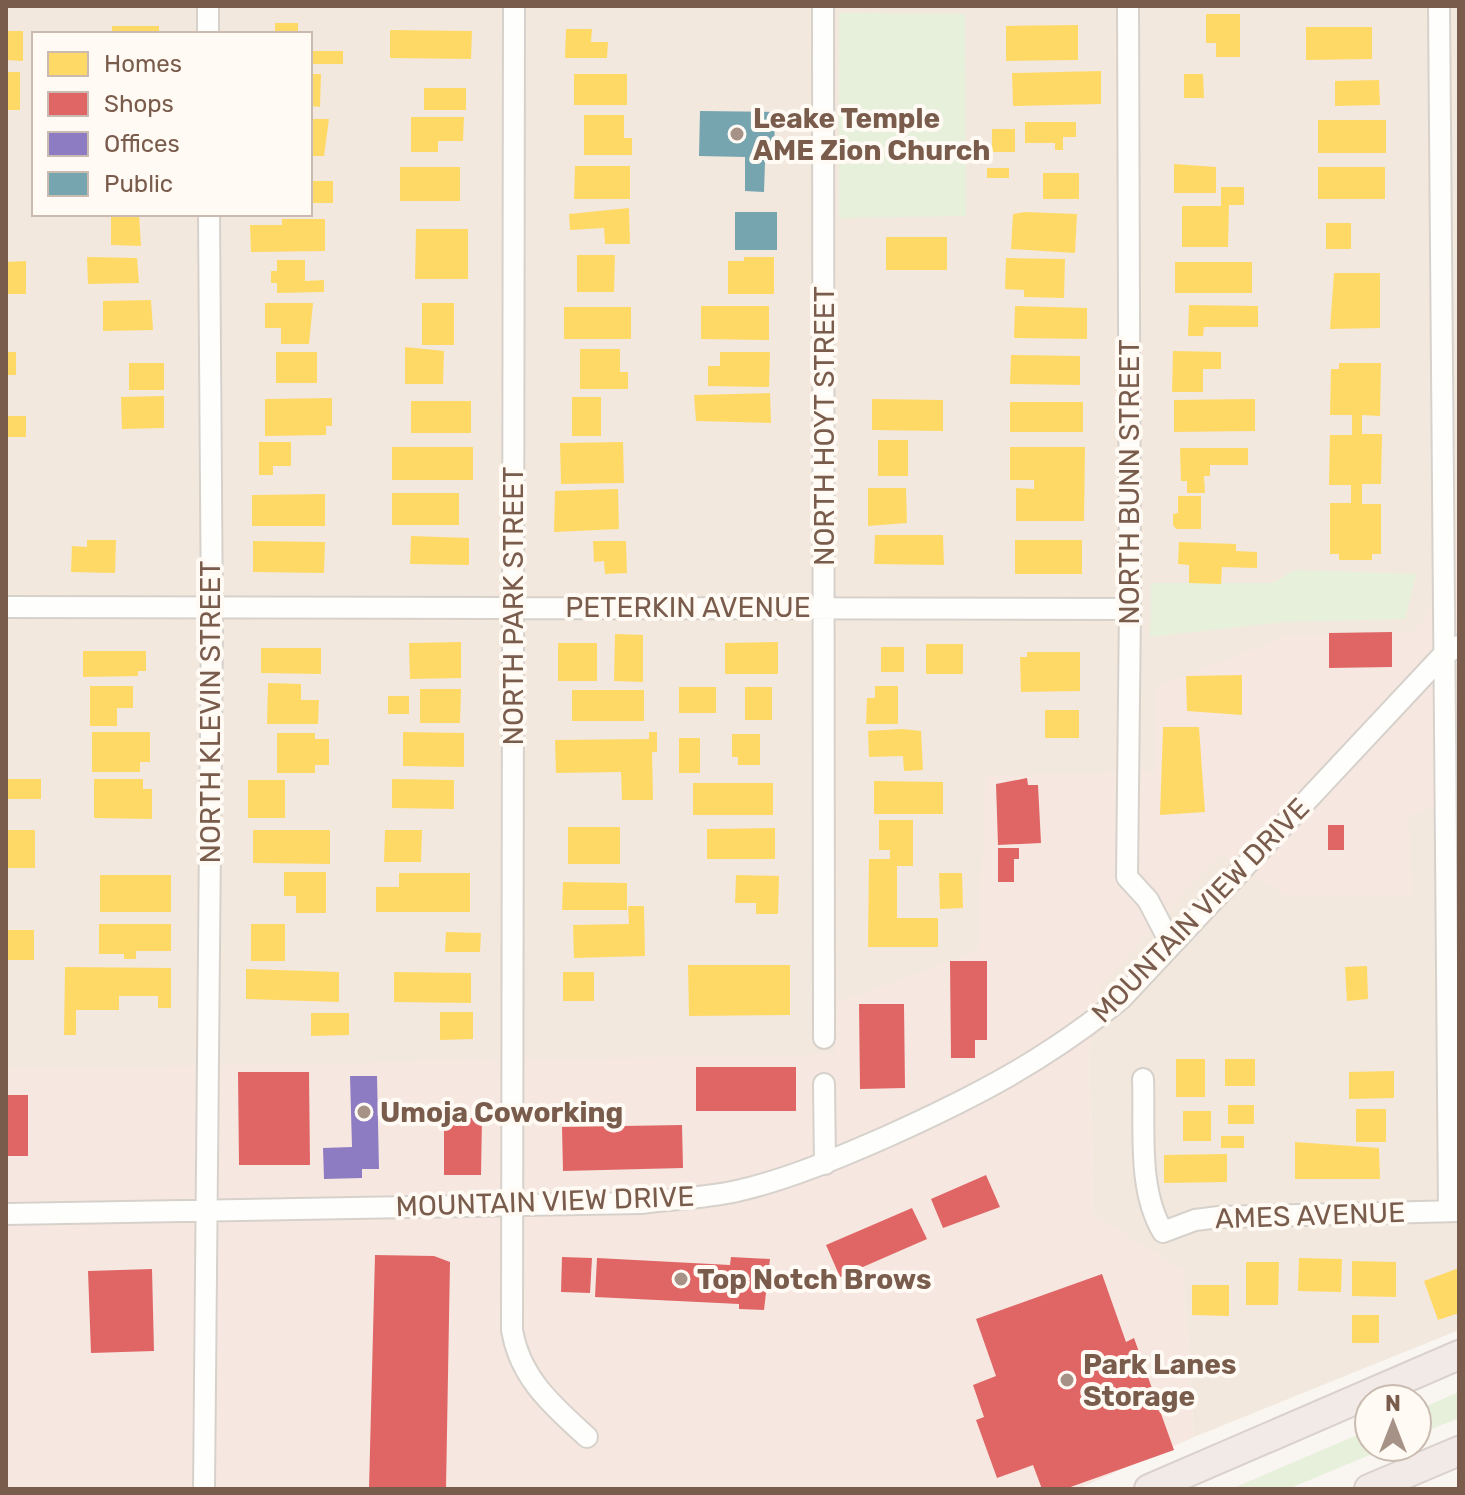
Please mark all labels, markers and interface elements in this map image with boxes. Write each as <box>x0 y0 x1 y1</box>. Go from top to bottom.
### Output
legend <box>32 32 312 216</box>
text: Homes <box>104 50 182 78</box>
text: Shops <box>104 90 174 118</box>
place label: Leake Temple AME Zion Church <box>753 102 990 167</box>
marker: Leake Temple AME Zion Church <box>728 125 746 143</box>
text: Offices <box>104 130 180 158</box>
text: Public <box>104 170 173 198</box>
street label: NORTH HOYT STREET <box>808 286 841 566</box>
street label: NORTH BUNN STREET <box>1113 339 1146 625</box>
street label: NORTH PARK STREET <box>497 467 530 745</box>
street label: NORTH KLEVIN STREET <box>194 560 227 864</box>
street label: PETERKIN AVENUE <box>565 591 811 624</box>
street label: MOUNTAIN VIEW DRIVE <box>1085 791 1316 1029</box>
place label: Umoja Coworking <box>380 1096 623 1129</box>
marker: Umoja Coworking <box>355 1103 373 1121</box>
street label: MOUNTAIN VIEW DRIVE <box>395 1180 695 1223</box>
street label: AMES AVENUE <box>1214 1196 1406 1235</box>
place label: Top Notch Brows <box>697 1263 931 1296</box>
marker: Top Notch Brows <box>672 1270 690 1288</box>
place label: Park Lanes Storage <box>1083 1348 1236 1413</box>
marker: Park Lanes Storage <box>1058 1371 1076 1389</box>
north arrow <box>1353 1383 1433 1463</box>
text: N <box>1385 1390 1401 1417</box>

